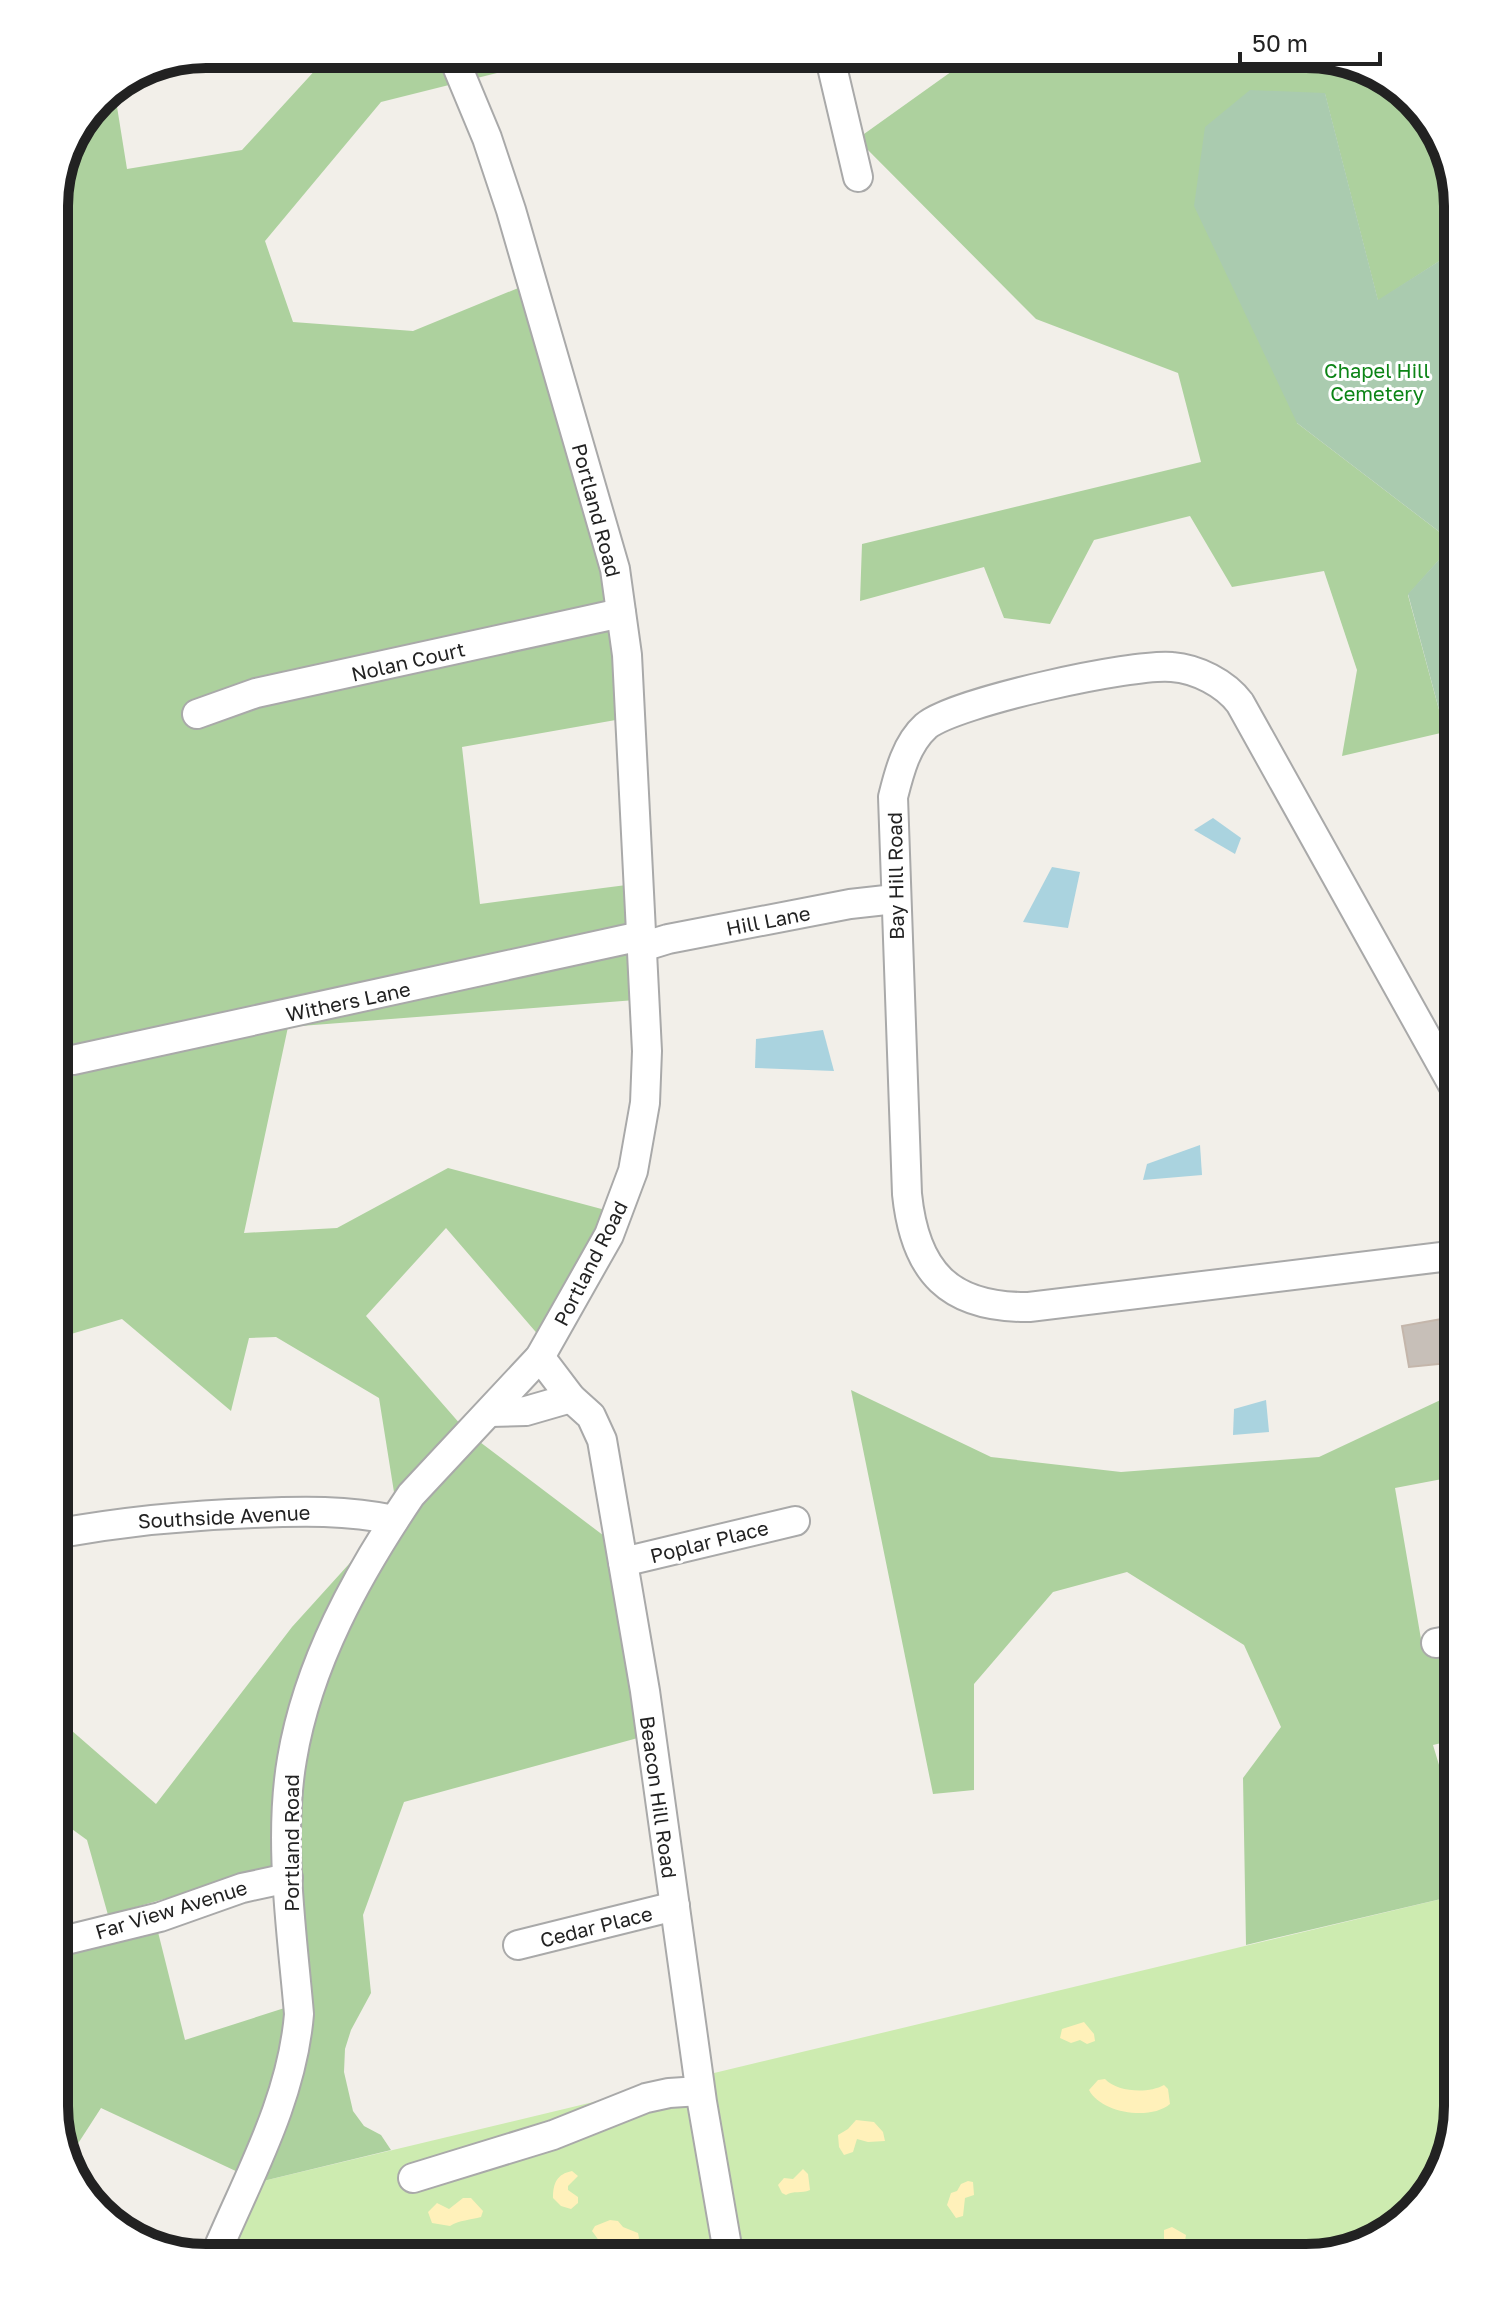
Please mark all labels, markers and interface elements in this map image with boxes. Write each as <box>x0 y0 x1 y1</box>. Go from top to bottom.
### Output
scale bar <box>1240 16 1380 66</box>
text: 50 m <box>1252 28 1308 57</box>
park label: Chapel Hill Cemetery <box>1324 358 1430 405</box>
street label: Portland Road <box>568 441 626 579</box>
street label: Nolan Court <box>349 636 467 686</box>
street label: Bay Hill Road <box>882 812 908 940</box>
street label: Hill Lane <box>724 900 812 940</box>
street label: Withers Lane <box>284 976 412 1026</box>
street label: Portland Road <box>548 1196 632 1330</box>
street label: Southside Avenue <box>137 1499 311 1533</box>
street label: Poplar Place <box>647 1515 771 1567</box>
street label: Beacon Hill Road <box>636 1714 682 1880</box>
street label: Portland Road <box>279 1774 303 1912</box>
street label: Far View Avenue <box>92 1874 250 1944</box>
street label: Cedar Place <box>537 1900 655 1952</box>

